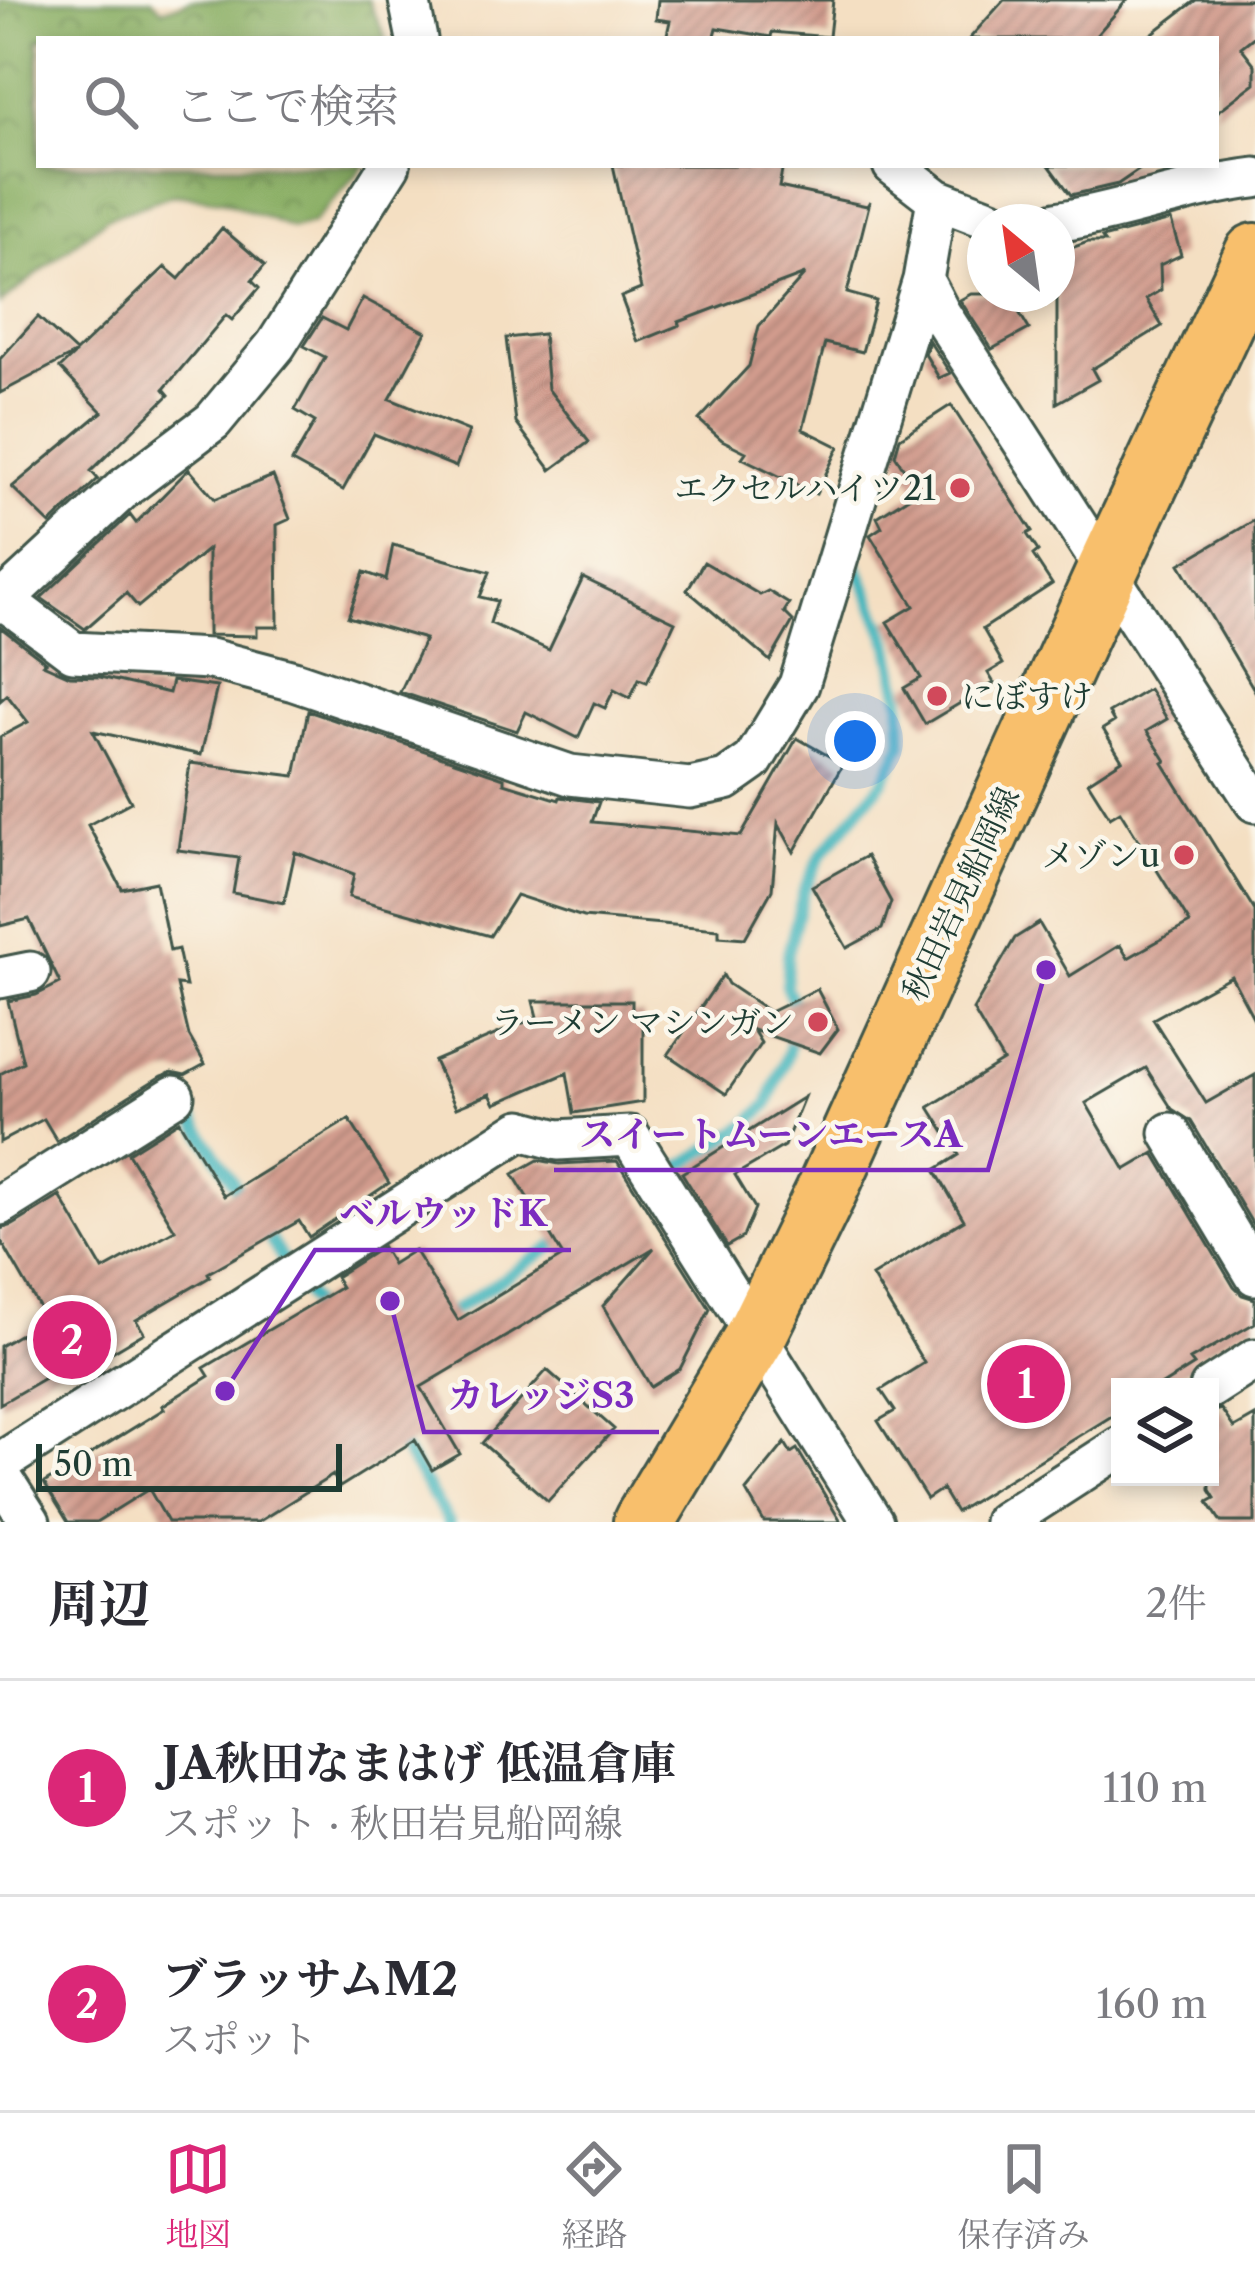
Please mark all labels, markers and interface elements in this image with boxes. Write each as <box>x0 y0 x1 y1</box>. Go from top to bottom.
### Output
search box <box>36 36 1219 168</box>
icon: search <box>78 69 144 135</box>
text: ここで検索 <box>174 78 399 134</box>
north arrow <box>967 204 1075 312</box>
place label: エクセルハイツ21 <box>674 468 936 509</box>
marker: エクセルハイツ21 <box>947 475 973 501</box>
place label: にぼすけ <box>961 676 1093 717</box>
marker: にぼすけ <box>924 683 950 709</box>
your location <box>825 711 885 771</box>
street label: 秋田岩見船岡線 <box>894 781 1028 1007</box>
place label: メゾンu <box>1042 835 1160 876</box>
marker: メゾンu <box>1171 842 1197 868</box>
place label: ラーメン マシンガン <box>491 1002 794 1043</box>
marker: ラーメン マシンガン <box>805 1009 831 1035</box>
callout: スイートムーンエースA <box>554 1098 988 1170</box>
text: スイートムーンエースA <box>580 1112 964 1156</box>
callout: ベルウッドK <box>315 1178 571 1250</box>
text: ベルウッドK <box>339 1191 548 1235</box>
pin: 2 <box>33 1295 111 1385</box>
pin: 1 <box>987 1339 1065 1429</box>
callout: カレッジS3 <box>424 1360 659 1432</box>
text: カレッジS3 <box>447 1373 635 1417</box>
map controls <box>1111 1378 1219 1486</box>
button: layers <box>1111 1378 1219 1486</box>
scale bar <box>36 1438 342 1491</box>
text: 50 m <box>54 1444 132 1485</box>
text: 周辺 <box>48 1573 150 1635</box>
text: 2件 <box>1146 1579 1207 1627</box>
text: JA秋田なまはげ 低温倉庫 <box>162 1735 676 1791</box>
text: 1 <box>78 1764 96 1812</box>
text: 110 m <box>1103 1764 1207 1812</box>
text: スポット · 秋田岩見船岡線 <box>162 1799 623 1847</box>
text: ブラッサムM2 <box>162 1951 458 2007</box>
text: 2 <box>75 1980 99 2028</box>
text: 160 m <box>1096 1980 1207 2028</box>
text: スポット <box>162 2015 318 2063</box>
tab: 地図 <box>165 2136 231 2255</box>
tab: 経路 <box>561 2136 627 2255</box>
tab: 保存済み <box>958 2136 1090 2255</box>

